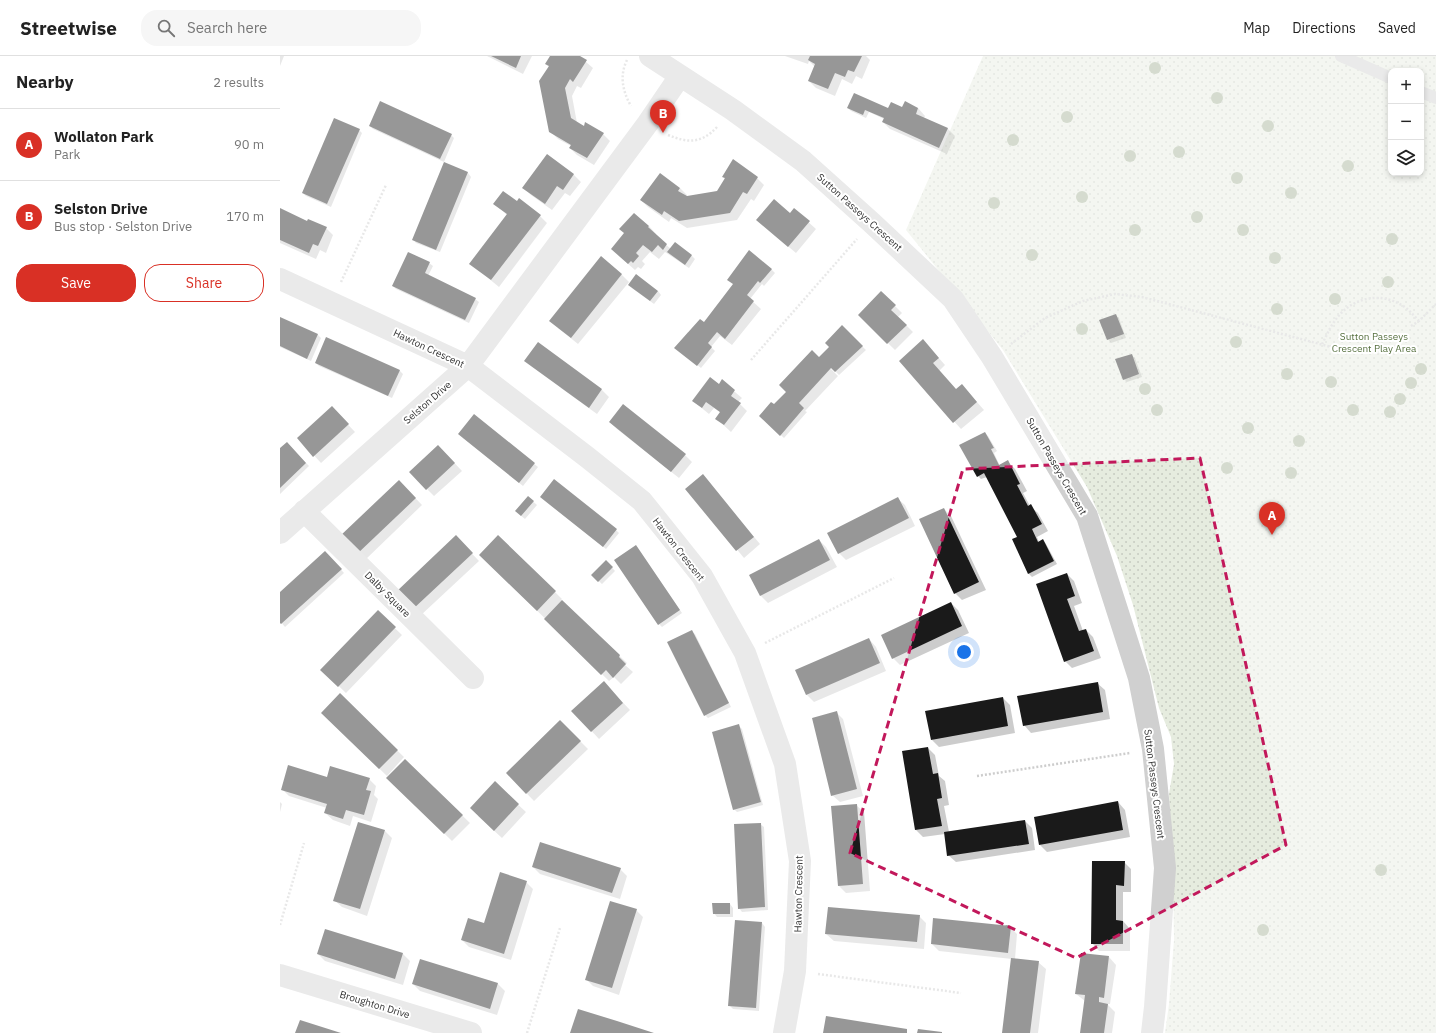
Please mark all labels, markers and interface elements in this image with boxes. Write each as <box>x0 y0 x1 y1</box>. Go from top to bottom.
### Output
search box <box>141 10 421 46</box>
text: Streetwise <box>20 16 117 40</box>
icon: search <box>155 17 177 39</box>
text: Search here <box>187 18 267 37</box>
text: Map <box>1243 19 1270 37</box>
text: Directions <box>1292 19 1356 37</box>
text: Saved <box>1378 19 1416 37</box>
map controls <box>1388 68 1424 176</box>
button: + <box>1388 68 1424 104</box>
text: Nearby <box>16 71 74 93</box>
text: 2 results <box>213 74 264 91</box>
pin: B <box>650 100 676 133</box>
button: − <box>1388 104 1424 140</box>
text: Wollaton Park <box>54 127 154 146</box>
text: A <box>25 136 33 153</box>
text: 90 m <box>234 136 264 153</box>
button: layers <box>1388 140 1424 176</box>
text: Park <box>54 146 80 163</box>
street label: Sutton Passeys Crescent <box>814 171 905 254</box>
text: Selston Drive <box>54 199 148 218</box>
text: B <box>25 208 33 225</box>
text: 170 m <box>226 208 264 225</box>
text: Bus stop · Selston Drive <box>54 218 192 235</box>
button: Save <box>16 264 136 302</box>
button: Share <box>144 264 264 302</box>
street label: Hawton Crescent <box>391 326 467 371</box>
park label: Sutton Passeys Crescent Play Area <box>1332 330 1417 355</box>
street label: Selston Drive <box>401 378 454 427</box>
street label: Sutton Passeys Crescent <box>1023 415 1090 518</box>
pin: A <box>1259 502 1285 535</box>
street label: Hawton Crescent <box>650 515 708 584</box>
street label: Dalby Square <box>362 569 414 620</box>
your location <box>954 642 974 662</box>
street label: Sutton Passeys Crescent <box>1141 728 1168 840</box>
street label: Hawton Crescent <box>791 855 806 933</box>
street label: Broughton Drive <box>338 988 412 1021</box>

